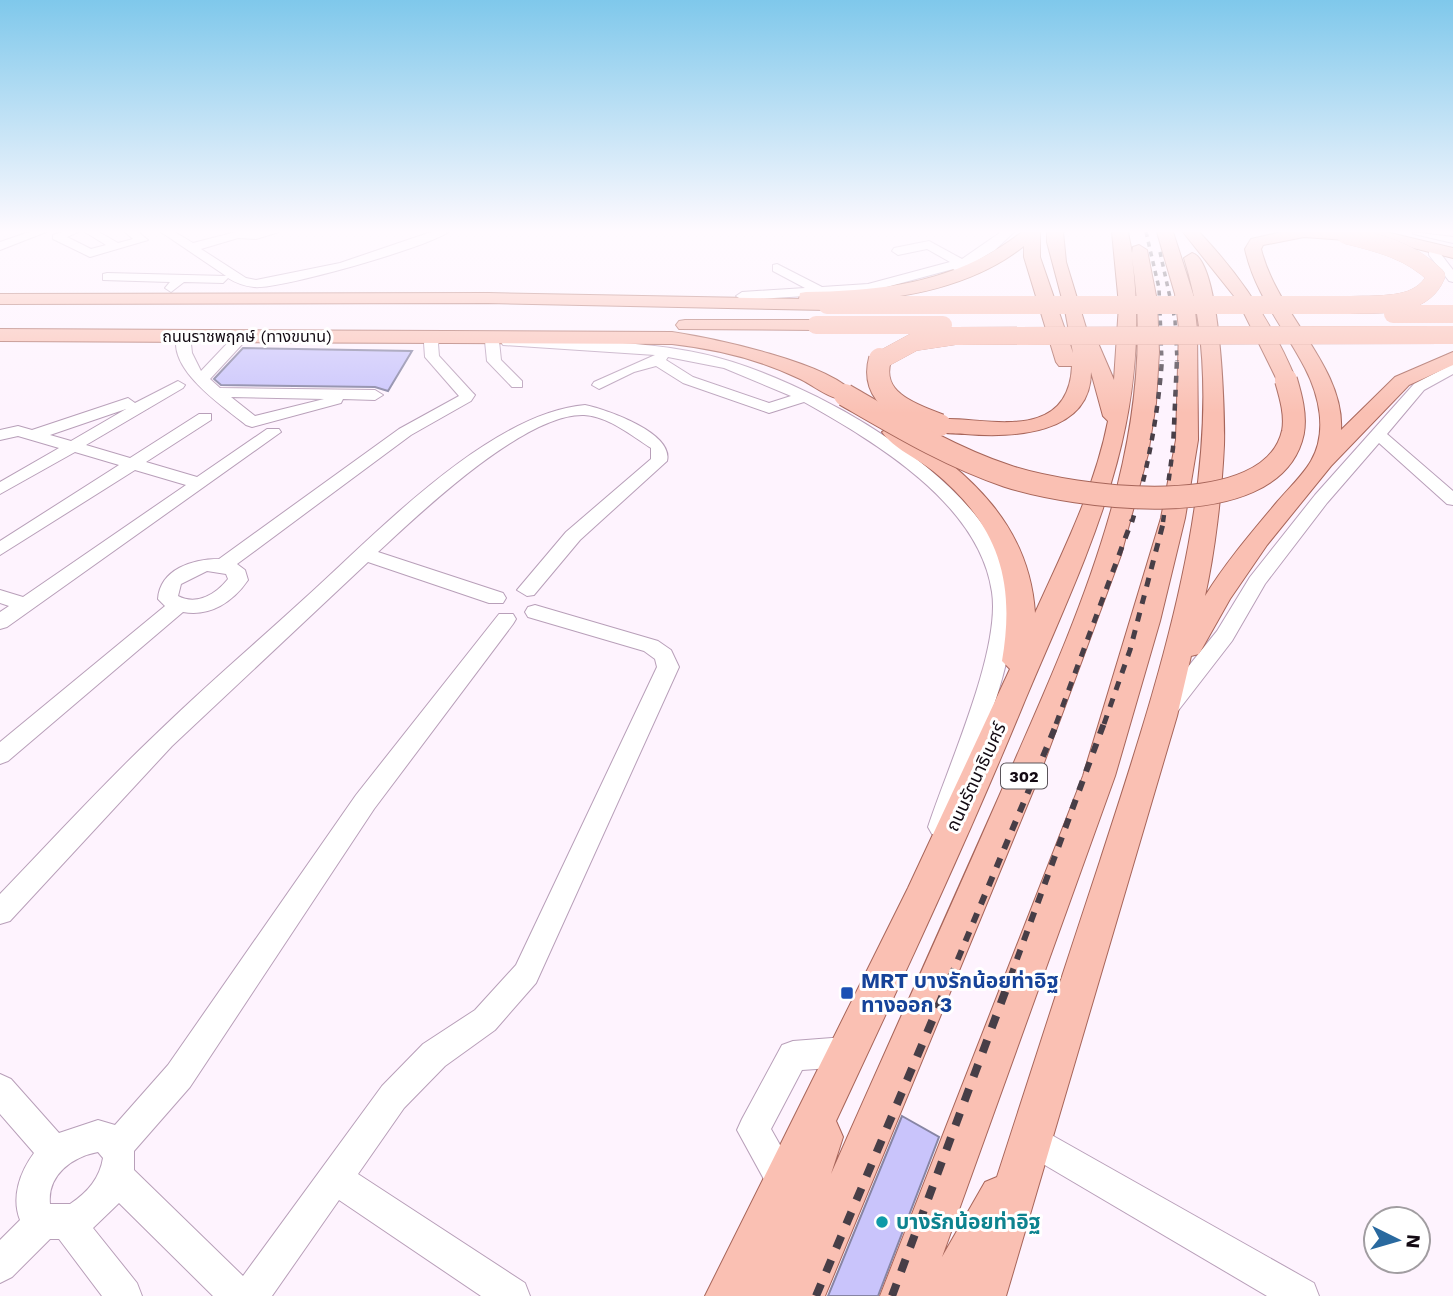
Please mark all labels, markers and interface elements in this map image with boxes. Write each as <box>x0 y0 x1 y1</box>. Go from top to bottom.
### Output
street label: ถนนราชพฤกษ์ (ทางขนาน) <box>162 327 332 346</box>
street label: ถนนรัตนาธิเบศร์ <box>941 718 1010 834</box>
road number: 302 <box>1001 764 1047 789</box>
place label: MRT บางรักน้อยท่าอิฐ ทางออก 3 <box>861 968 1058 1017</box>
marker: MRT บางรักน้อยท่าอิฐ ทางออก 3 <box>839 985 855 1001</box>
north arrow <box>1362 1205 1432 1275</box>
place label: บางรักน้อยท่าอิฐ <box>896 1209 1041 1234</box>
marker: บางรักน้อยท่าอิฐ <box>874 1214 890 1230</box>
text: N <box>1401 1233 1426 1249</box>

